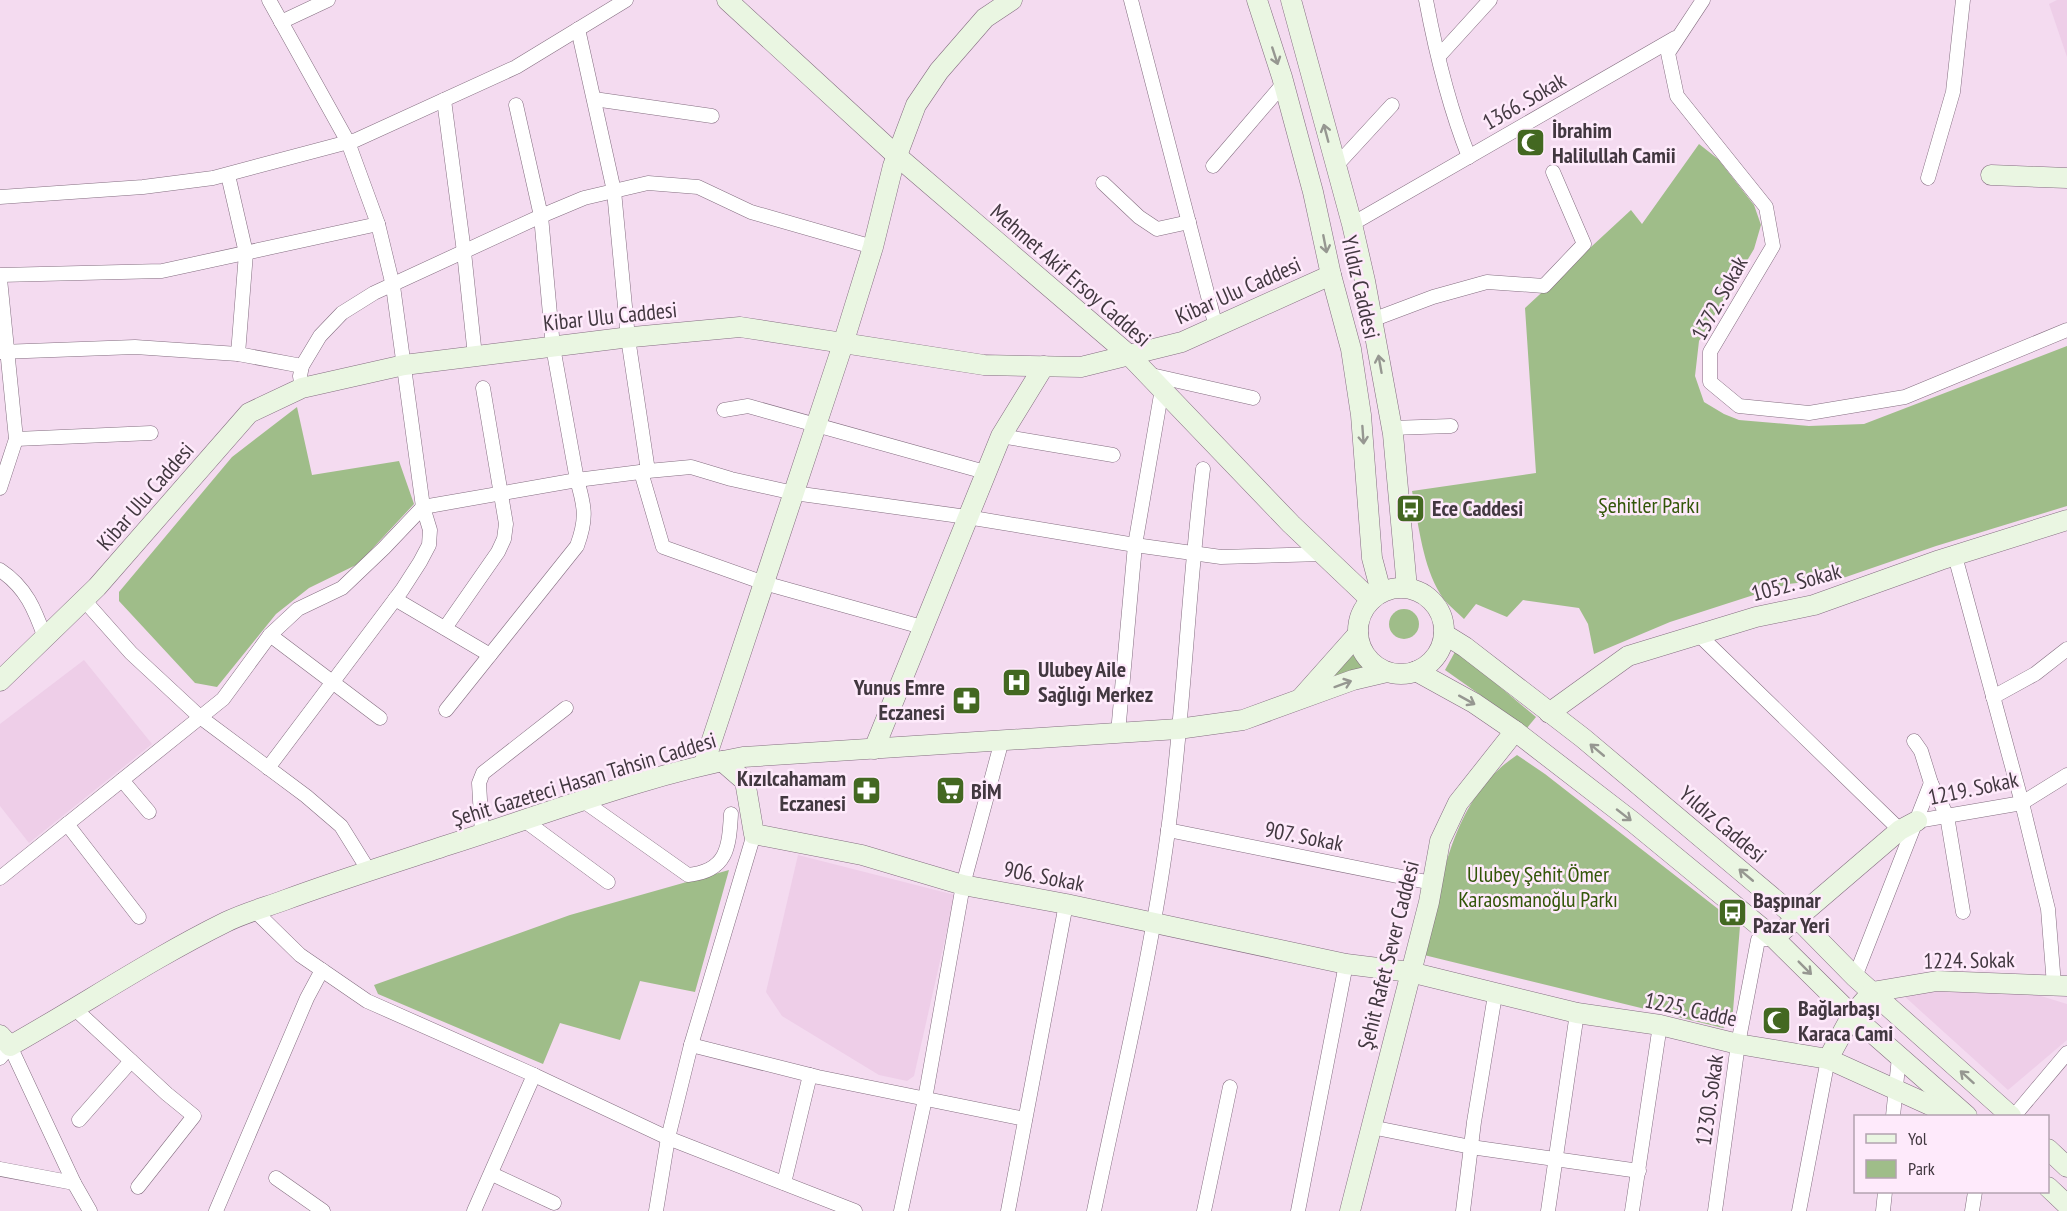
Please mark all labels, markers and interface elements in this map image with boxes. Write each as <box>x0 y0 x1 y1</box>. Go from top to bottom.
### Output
one-way arrow <box>1270 46 1281 65</box>
street label: 1366. Sokak <box>1477 66 1571 136</box>
place label: İbrahim Halilullah Camii <box>1552 116 1676 169</box>
one-way arrow <box>1320 124 1331 143</box>
mosque icon: İbrahim Halilullah Camii <box>1515 127 1547 159</box>
street label: Mehmet Akif Ersoy Caddesi <box>985 198 1157 352</box>
street label: Yıldız Caddesi <box>1336 233 1386 341</box>
one-way arrow <box>1320 234 1331 253</box>
street label: Kibar Ulu Caddesi <box>1171 250 1305 330</box>
street label: 1372. Sokak <box>1685 251 1754 345</box>
street label: Kibar Ulu Caddesi <box>542 295 678 337</box>
one-way arrow <box>1374 354 1385 374</box>
one-way arrow <box>1357 425 1368 445</box>
street label: Kibar Ulu Caddesi <box>90 436 200 556</box>
park label: Şehitler Parkı <box>1598 491 1700 519</box>
bus stop icon: Ece Caddesi <box>1395 492 1427 524</box>
place label: Ece Caddesi <box>1432 494 1523 522</box>
street label: 1052. Sokak <box>1748 557 1844 607</box>
place label: Ulubey Aile Sağlığı Merkez <box>1038 655 1153 708</box>
hospital icon: Ulubey Aile Sağlığı Merkez <box>1001 666 1033 698</box>
place label: Yunus Emre Eczanesi <box>853 673 945 726</box>
one-way arrow <box>1333 677 1352 688</box>
pharmacy icon: Yunus Emre Eczanesi <box>950 684 982 716</box>
one-way arrow <box>1458 694 1475 706</box>
street label: Şehit Gazeteci Hasan Tahsin Caddesi <box>449 725 719 833</box>
one-way arrow <box>1589 743 1605 756</box>
place label: Kızılcahamam Eczanesi <box>737 764 846 817</box>
street label: 1219. Sokak <box>1925 765 2021 811</box>
pharmacy icon: Kızılcahamam Eczanesi <box>851 775 883 807</box>
supermarket icon: BİM <box>934 775 966 807</box>
place label: BİM <box>971 777 1002 805</box>
street label: Yıldız Caddesi <box>1674 779 1772 869</box>
one-way arrow <box>1616 808 1632 821</box>
street label: 907. Sokak <box>1262 815 1346 857</box>
street label: 906. Sokak <box>1001 854 1087 898</box>
street label: Şehit Rafet Sever Caddesi <box>1351 858 1425 1052</box>
park label: Ulubey Şehit Ömer Karaosmanoğlu Parkı <box>1458 860 1618 913</box>
one-way arrow <box>1739 868 1754 882</box>
place label: Başpınar Pazar Yeri <box>1753 886 1830 939</box>
bus stop icon: Başpınar Pazar Yeri <box>1716 897 1748 929</box>
street label: 1224. Sokak <box>1923 945 2015 975</box>
one-way arrow <box>1797 961 1812 976</box>
street label: 1225. Cadde <box>1642 986 1740 1032</box>
place label: Bağlarbaşı Karaca Cami <box>1798 994 1893 1047</box>
mosque icon: Bağlarbaşı Karaca Cami <box>1761 1005 1793 1037</box>
street label: 1230. Sokak <box>1689 1052 1729 1147</box>
one-way arrow <box>1960 1070 1975 1084</box>
legend <box>1854 1115 2049 1193</box>
text: Yol <box>1908 1127 1928 1150</box>
text: Park <box>1908 1157 1935 1180</box>

